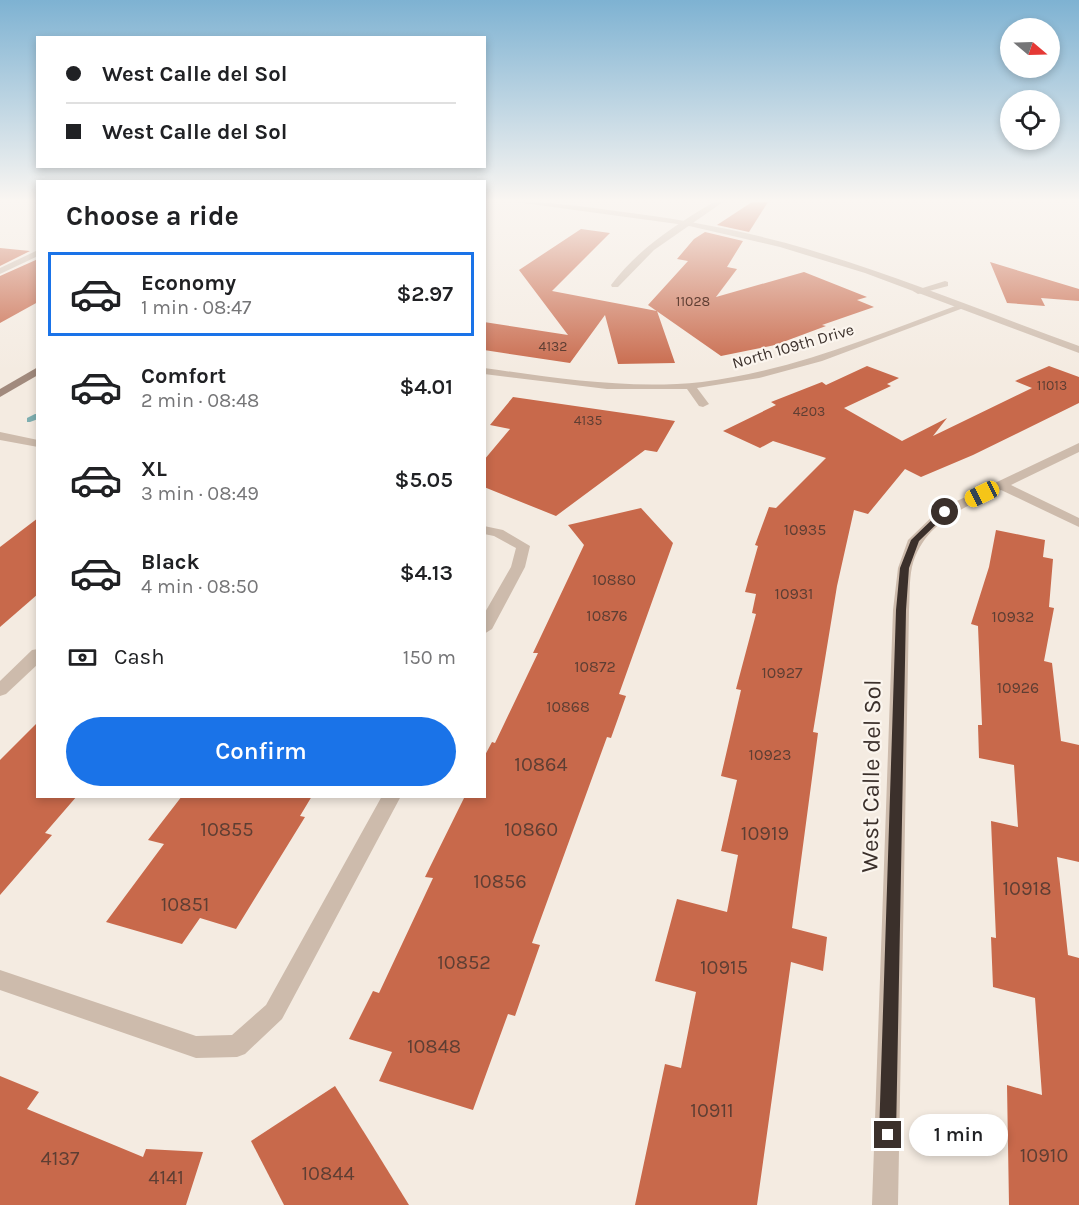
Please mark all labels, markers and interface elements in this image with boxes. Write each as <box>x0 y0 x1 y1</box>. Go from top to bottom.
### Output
north arrow <box>1000 18 1060 78</box>
map controls <box>1000 18 1060 150</box>
text: West Calle del Sol <box>102 61 288 87</box>
button: locate <box>1000 90 1060 150</box>
text: West Calle del Sol <box>102 119 288 145</box>
text: Choose a ride <box>66 200 239 232</box>
icon: car <box>69 267 123 321</box>
text: Economy <box>141 270 236 296</box>
text: $2.97 <box>397 281 453 307</box>
house number: 11028 <box>676 293 710 310</box>
text: 1 min · 08:47 <box>141 296 252 319</box>
street label: North 109th Drive <box>730 320 856 372</box>
house number: 4132 <box>539 338 567 355</box>
icon: car <box>69 360 123 414</box>
text: Comfort <box>141 363 226 389</box>
text: $4.01 <box>399 374 453 400</box>
house number: 11013 <box>1037 377 1067 394</box>
text: 2 min · 08:48 <box>141 389 259 412</box>
house number: 4203 <box>793 403 825 420</box>
house number: 4135 <box>574 412 602 429</box>
icon: car <box>69 453 123 507</box>
text: XL <box>141 456 167 482</box>
text: $5.05 <box>395 467 453 493</box>
car <box>962 478 1002 510</box>
text: 3 min · 08:49 <box>141 482 259 505</box>
route start <box>931 498 958 525</box>
house number: 10935 <box>784 520 826 539</box>
icon: car <box>69 546 123 600</box>
text: Black <box>141 549 200 575</box>
text: $4.13 <box>400 560 453 586</box>
house number: 10880 <box>592 570 636 589</box>
text: 4 min · 08:50 <box>141 575 259 598</box>
house number: 10931 <box>775 584 813 603</box>
house number: 10876 <box>586 606 628 625</box>
house number: 10932 <box>992 607 1034 626</box>
icon: cash <box>66 641 99 674</box>
text: Cash <box>114 644 164 670</box>
text: 150 m <box>403 646 456 669</box>
house number: 10872 <box>574 657 616 676</box>
house number: 10927 <box>762 663 803 682</box>
house number: 10926 <box>997 678 1039 697</box>
street label: West Calle del Sol <box>855 679 887 873</box>
house number: 10868 <box>546 697 590 716</box>
button: Confirm <box>66 717 456 786</box>
house number: 10923 <box>749 745 791 764</box>
house number: 10864 <box>514 753 568 776</box>
house number: 10855 <box>200 818 254 841</box>
house number: 10860 <box>504 818 558 841</box>
house number: 10919 <box>741 822 789 845</box>
house number: 10856 <box>473 870 527 893</box>
house number: 10918 <box>1003 877 1051 900</box>
house number: 10851 <box>161 893 209 916</box>
house number: 10852 <box>437 951 491 974</box>
house number: 10915 <box>700 956 748 979</box>
house number: 10848 <box>407 1035 461 1058</box>
house number: 10911 <box>690 1099 734 1122</box>
callout: 1 min <box>909 1114 1008 1156</box>
route end <box>874 1121 901 1148</box>
text: 1 min <box>934 1123 983 1146</box>
house number: 10910 <box>1020 1144 1068 1167</box>
house number: 4137 <box>41 1147 80 1170</box>
house number: 10844 <box>301 1162 355 1185</box>
house number: 4141 <box>148 1166 184 1189</box>

